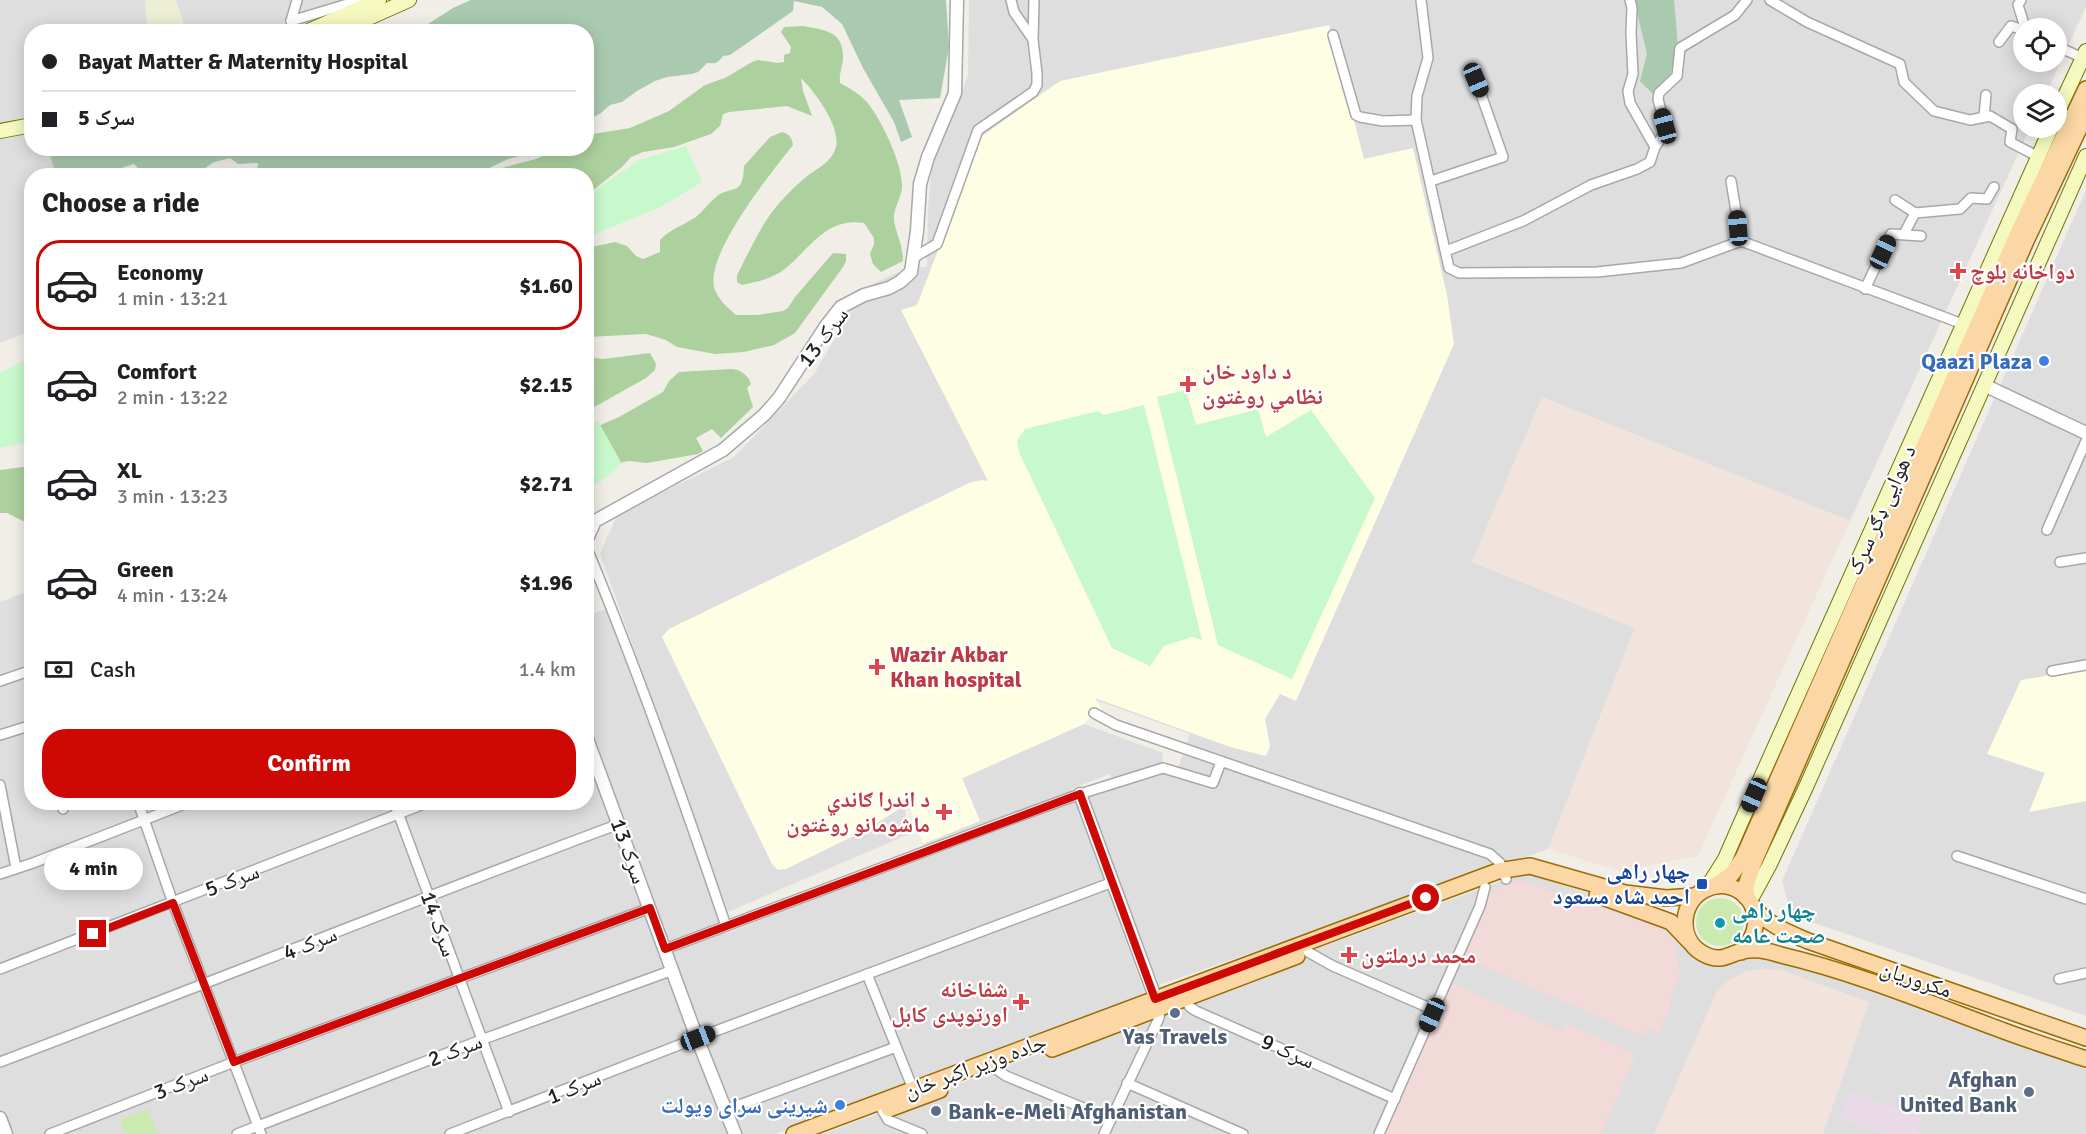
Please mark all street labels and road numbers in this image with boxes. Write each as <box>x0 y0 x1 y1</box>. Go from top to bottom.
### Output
street label: سرک 13 <box>792 302 854 372</box>
street label: د هوایی ډګر سړک <box>1840 441 1922 579</box>
street label: سرک 13 <box>605 814 653 888</box>
street label: سرک 5 <box>201 857 263 903</box>
street label: سرک 14 <box>415 887 463 961</box>
street label: سرک 4 <box>279 920 341 966</box>
street label: مکروریان <box>1877 954 1955 1004</box>
street label: سرک 2 <box>424 1027 486 1073</box>
street label: سرک 9 <box>1257 1027 1319 1075</box>
street label: جاده وزیر اکبر خان <box>900 1028 1050 1104</box>
street label: سرک 3 <box>150 1060 212 1106</box>
street label: سرک 1 <box>543 1064 605 1110</box>

